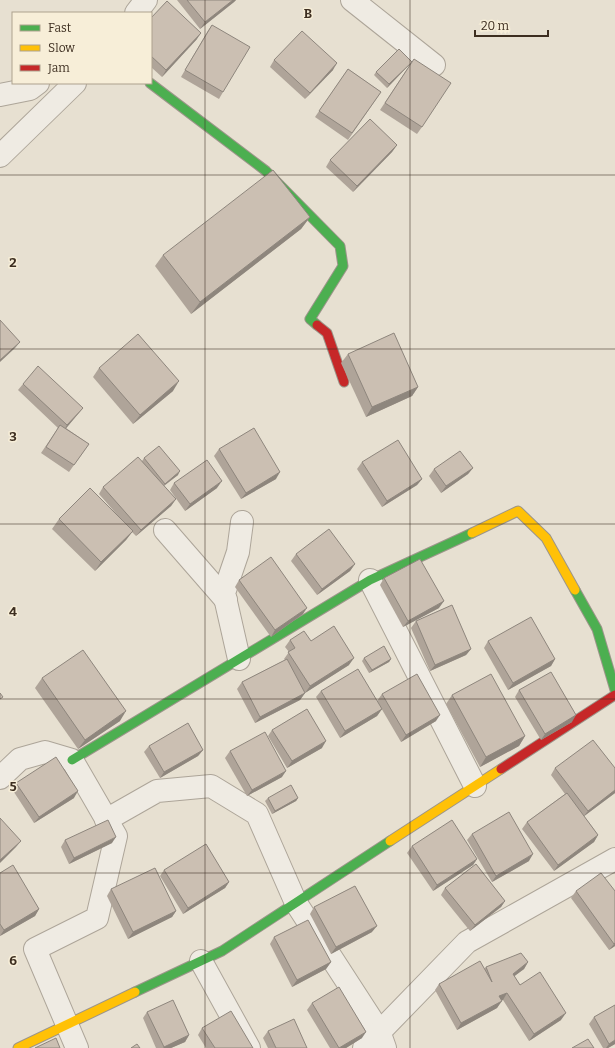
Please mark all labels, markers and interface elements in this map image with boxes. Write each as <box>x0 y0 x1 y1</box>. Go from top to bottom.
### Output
text: B <box>304 6 312 21</box>
legend <box>12 12 152 84</box>
scale bar <box>475 12 548 38</box>
text: 20 m <box>481 19 510 33</box>
text: Fast <box>48 21 72 35</box>
text: Slow <box>48 41 75 55</box>
text: Jam <box>47 61 70 75</box>
text: 2 <box>9 255 17 270</box>
text: 3 <box>9 429 17 444</box>
text: 4 <box>9 604 17 619</box>
text: 5 <box>9 779 17 794</box>
text: 6 <box>9 953 17 968</box>

